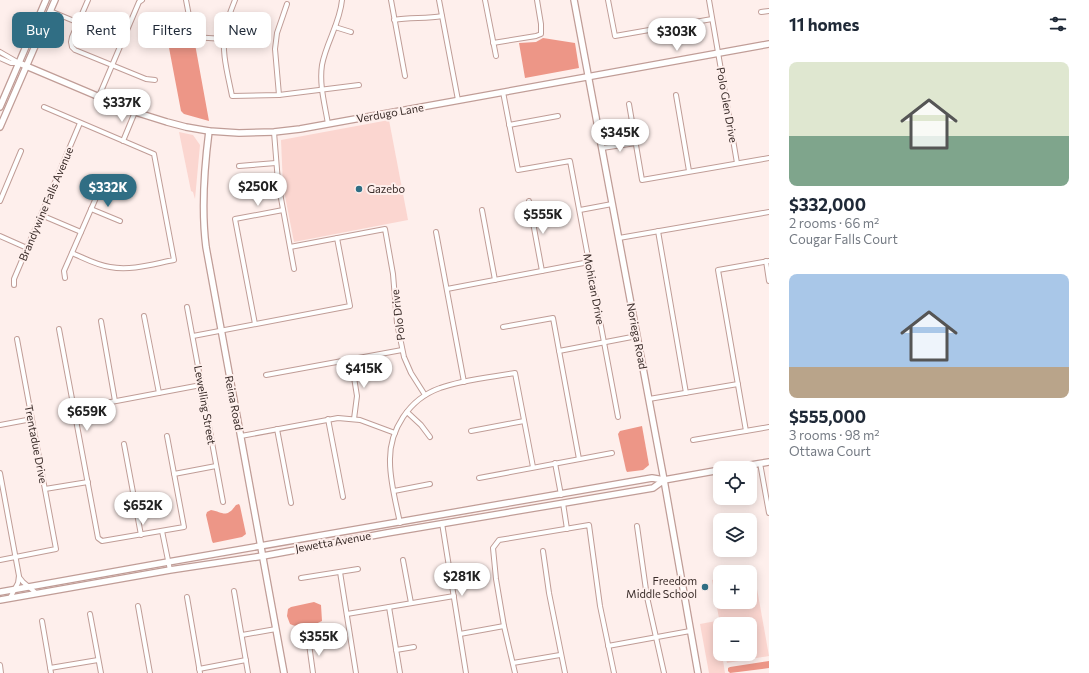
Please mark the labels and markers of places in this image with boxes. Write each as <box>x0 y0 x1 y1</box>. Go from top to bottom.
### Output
pin: $303K <box>649 18 705 52</box>
pin: $337K <box>94 89 150 123</box>
pin: $345K <box>592 119 648 153</box>
pin: $250K <box>230 173 286 207</box>
pin: $332K <box>80 174 136 208</box>
place label: Gazebo <box>367 182 406 195</box>
marker: Gazebo <box>354 184 364 194</box>
pin: $555K <box>515 201 571 235</box>
pin: $415K <box>336 355 392 389</box>
pin: $659K <box>59 398 115 432</box>
pin: $652K <box>115 492 171 526</box>
pin: $281K <box>434 563 490 597</box>
place label: Freedom Middle School <box>626 574 697 600</box>
marker: Freedom Middle School <box>700 582 710 592</box>
pin: $355K <box>291 623 347 657</box>

